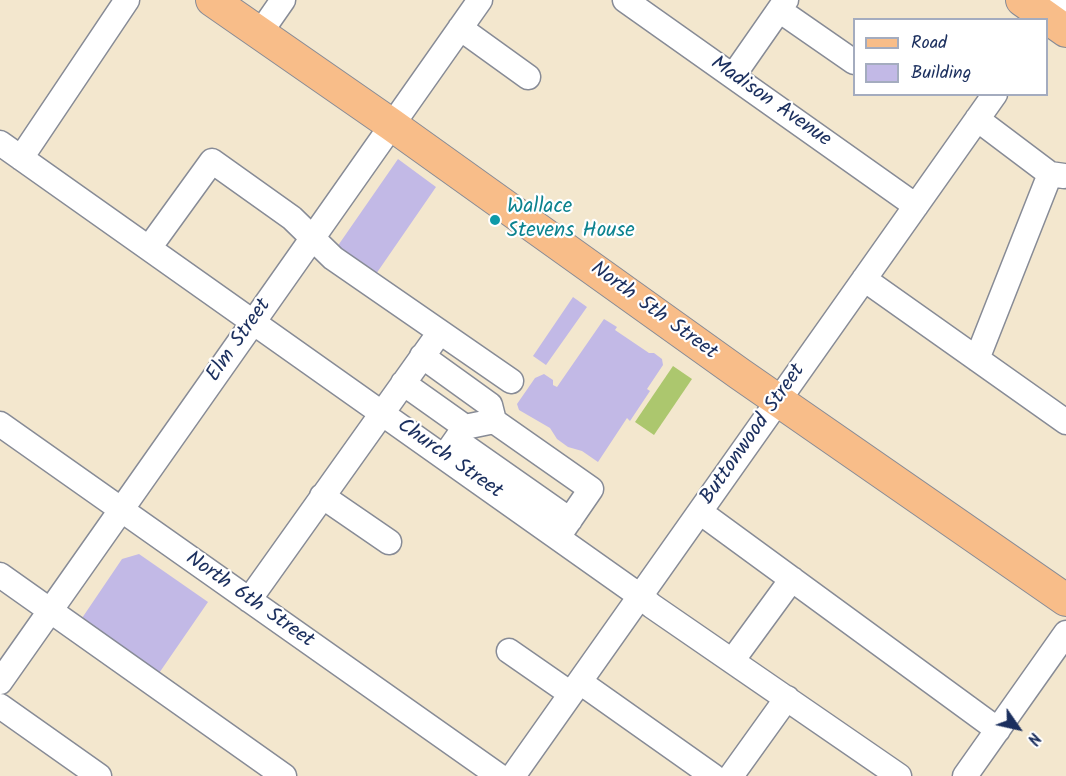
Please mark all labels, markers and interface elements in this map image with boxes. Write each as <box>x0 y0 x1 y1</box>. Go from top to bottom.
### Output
legend <box>853 18 1048 96</box>
text: Road <box>911 29 947 58</box>
street label: Madison Avenue <box>705 52 835 154</box>
text: Building <box>911 59 971 88</box>
place label: Wallace Stevens House <box>507 195 635 245</box>
marker: Wallace Stevens House <box>488 213 502 227</box>
street label: North 5th Street <box>585 257 721 367</box>
street label: Elm Street <box>202 295 278 387</box>
street label: Buttonwood Street <box>696 360 812 510</box>
street label: Church Street <box>391 414 507 506</box>
street label: North 6th Street <box>180 547 318 655</box>
north arrow <box>988 698 1048 758</box>
text: N <box>1020 727 1047 750</box>

